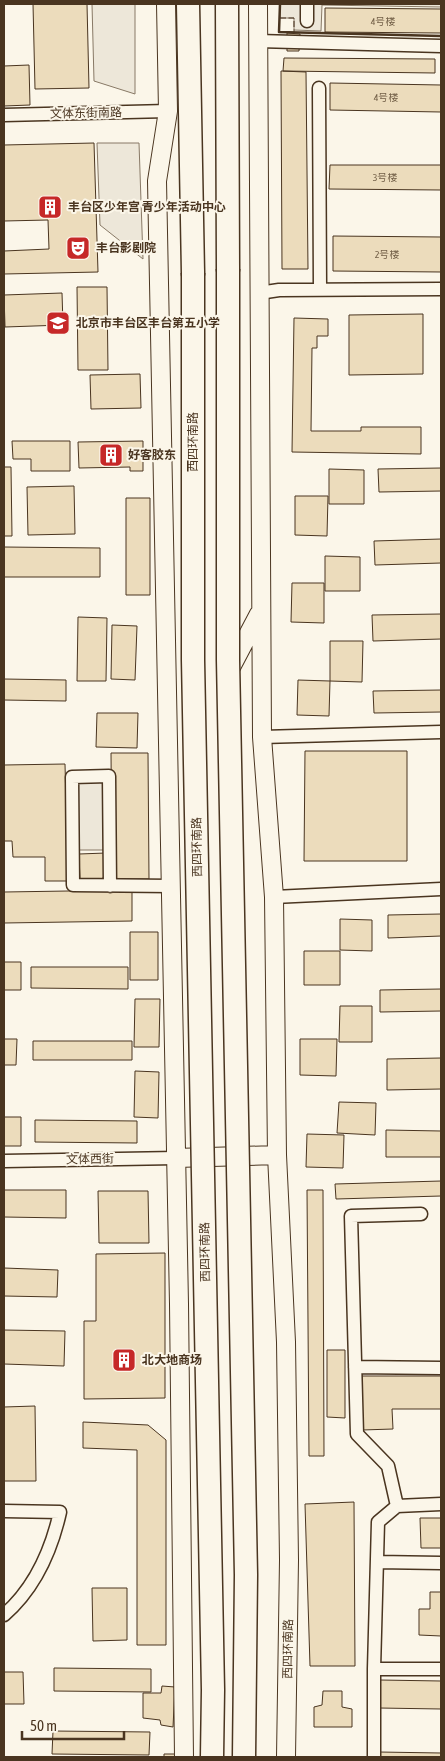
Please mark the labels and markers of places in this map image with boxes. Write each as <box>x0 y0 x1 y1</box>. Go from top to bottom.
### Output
building icon: 丰台区少年宫 青少年活动中心 <box>37 194 63 220</box>
place label: 丰台区少年宫 青少年活动中心 <box>68 200 226 214</box>
theatre icon: 丰台影剧院 <box>65 235 91 261</box>
place label: 丰台影剧院 <box>96 241 156 255</box>
school or university icon: 北京市丰台区丰台第五小学 <box>45 310 71 336</box>
place label: 北京市丰台区丰台第五小学 <box>76 316 220 330</box>
building icon: 好客胶东 <box>98 442 124 468</box>
place label: 好客胶东 <box>128 448 176 462</box>
building icon: 北大地商场 <box>111 1347 137 1373</box>
place label: 北大地商场 <box>142 1353 202 1367</box>

